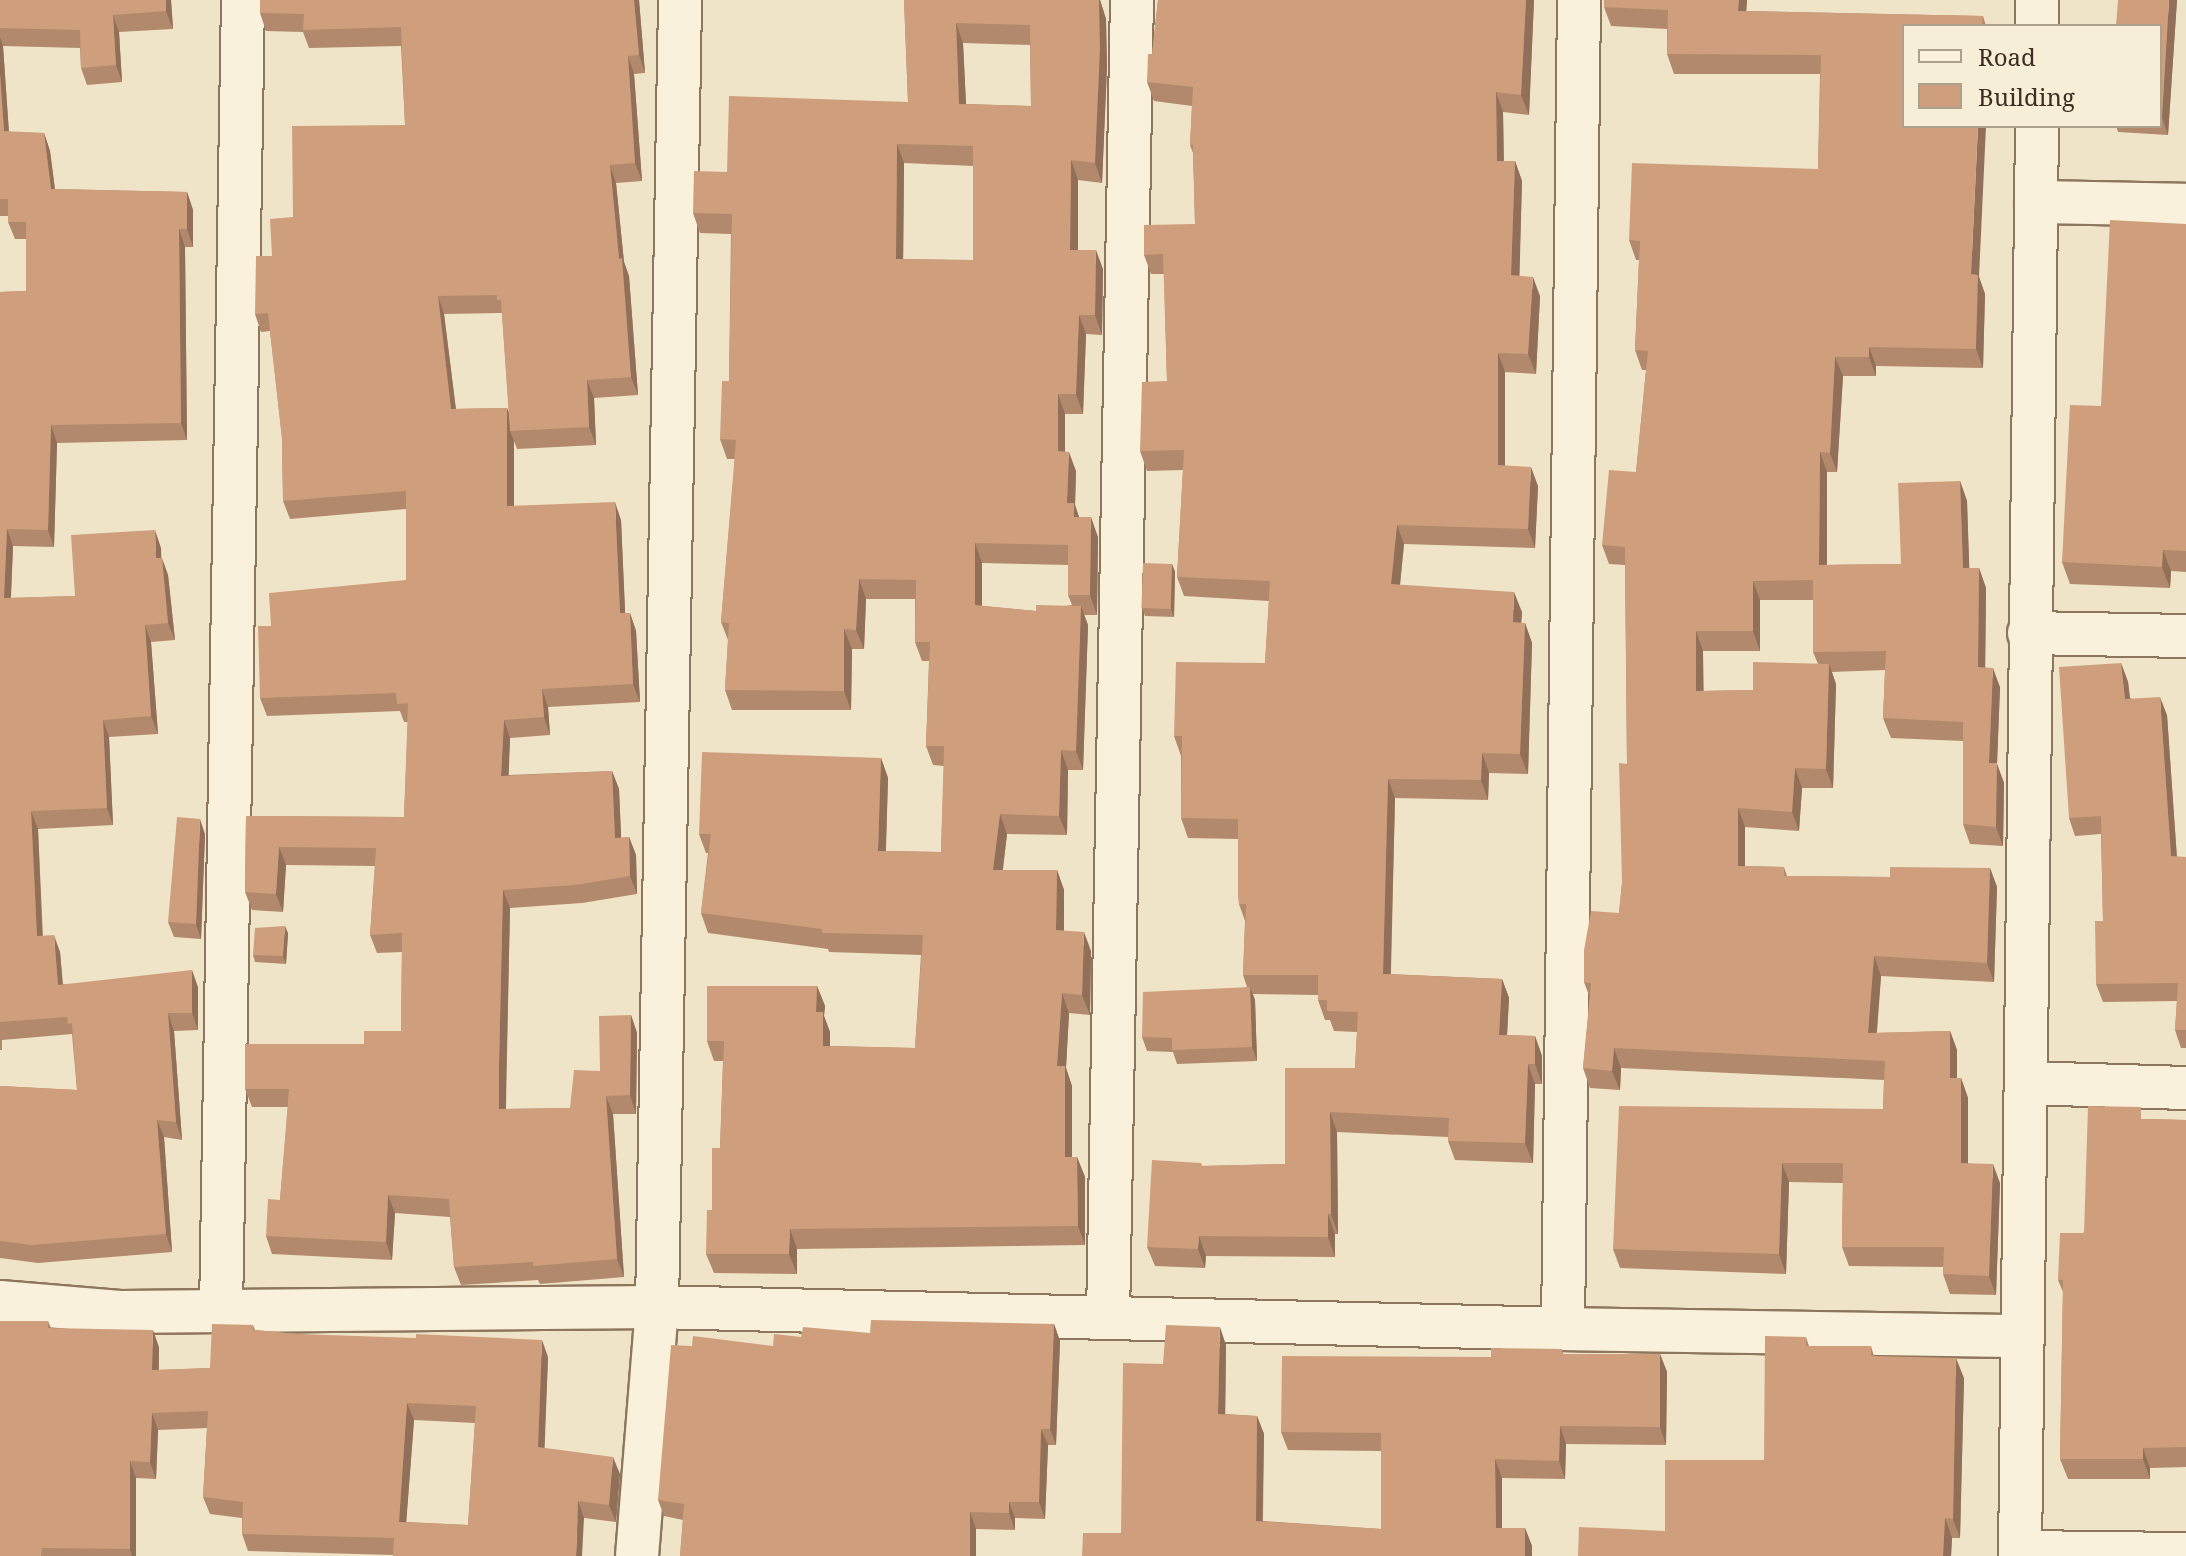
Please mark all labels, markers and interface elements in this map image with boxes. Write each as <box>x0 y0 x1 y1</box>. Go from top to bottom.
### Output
legend <box>1902 24 2162 128</box>
text: Road <box>1978 40 2036 73</box>
text: Building <box>1978 80 2075 113</box>

